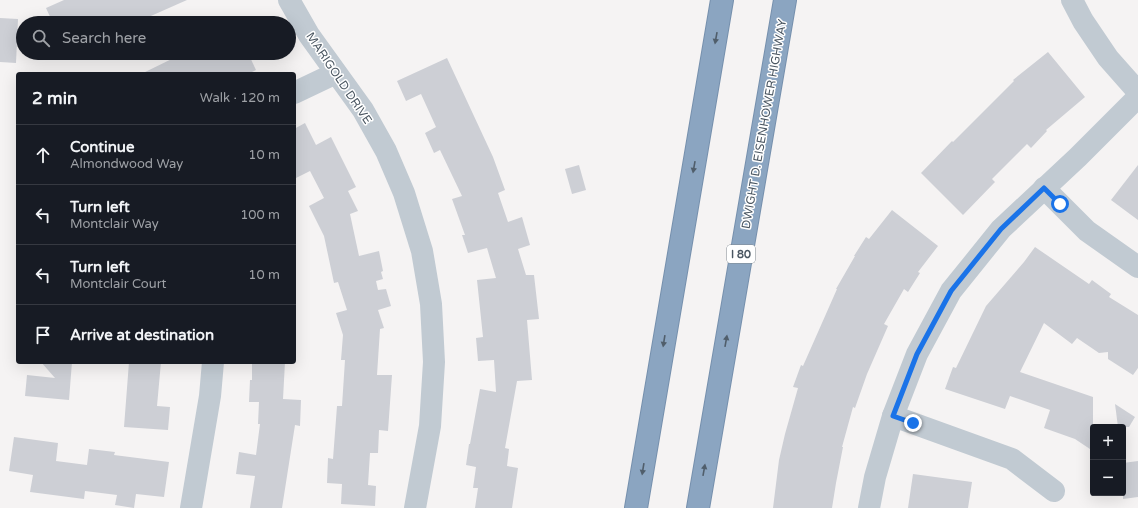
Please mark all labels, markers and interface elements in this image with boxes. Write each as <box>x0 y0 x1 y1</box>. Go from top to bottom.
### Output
search box <box>16 16 296 60</box>
street label: DWIGHT D. EISENHOWER HIGHWAY <box>739 18 789 230</box>
icon: search <box>30 27 52 49</box>
text: Search here <box>62 29 146 47</box>
street label: MARIGOLD DRIVE <box>303 30 375 127</box>
one-way arrow <box>713 32 719 45</box>
text: 2 min <box>32 88 77 109</box>
text: Walk · 120 m <box>200 90 280 106</box>
text: Continue <box>70 138 134 156</box>
icon: ahead <box>32 144 54 166</box>
text: 10 m <box>248 147 280 163</box>
text: Almondwood Way <box>70 156 183 172</box>
one-way arrow <box>691 160 697 173</box>
route start <box>1051 195 1069 213</box>
text: Turn left <box>70 198 130 216</box>
icon: left <box>32 204 54 226</box>
text: 100 m <box>240 207 280 223</box>
text: Montclair Way <box>70 216 159 232</box>
road number: I 80 <box>727 245 755 263</box>
text: Turn left <box>70 258 130 276</box>
icon: left <box>32 264 54 286</box>
text: 10 m <box>248 267 280 283</box>
text: Montclair Court <box>70 276 167 292</box>
icon: arrive <box>32 324 54 346</box>
text: Arrive at destination <box>70 326 214 344</box>
one-way arrow <box>661 334 667 347</box>
one-way arrow <box>724 335 730 348</box>
route end <box>904 414 922 432</box>
map controls <box>1090 424 1126 496</box>
button: + <box>1090 424 1126 460</box>
button: − <box>1090 460 1126 496</box>
one-way arrow <box>640 463 646 475</box>
one-way arrow <box>702 463 708 476</box>

